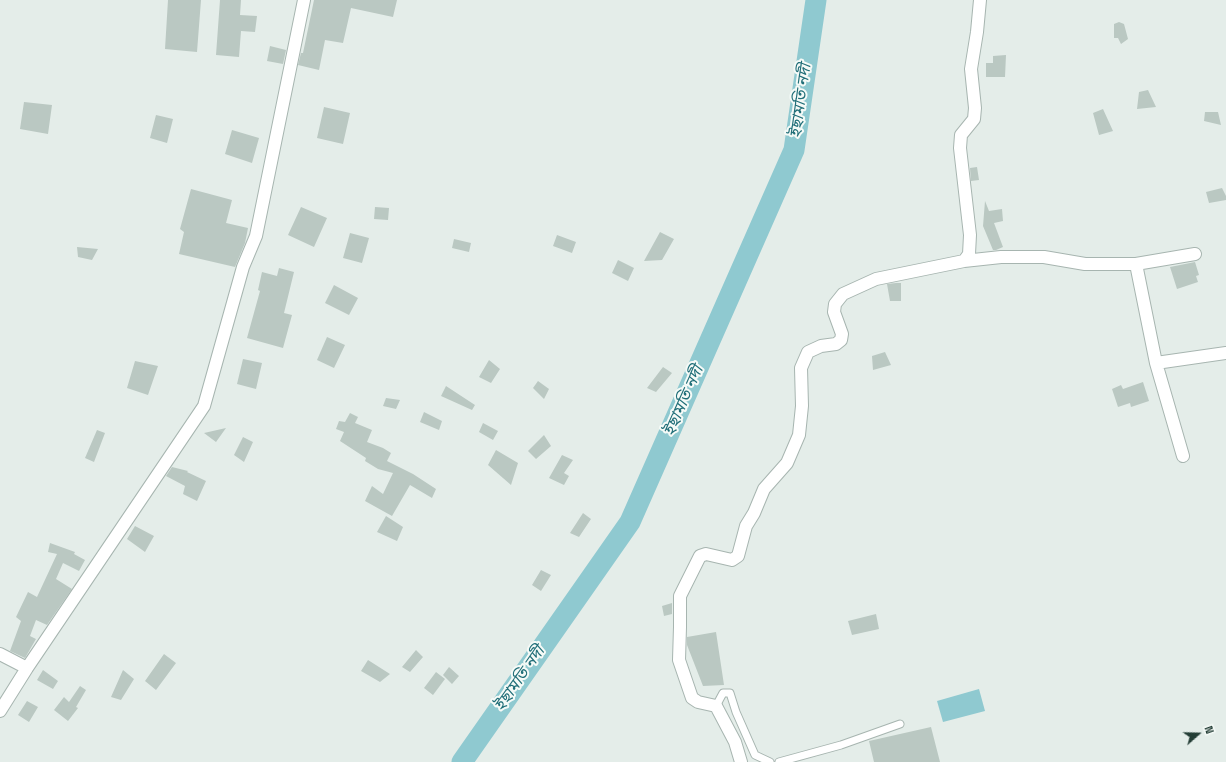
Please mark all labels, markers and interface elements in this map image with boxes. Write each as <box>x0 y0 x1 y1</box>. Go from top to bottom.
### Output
water label: ইছামতি নদী <box>786 63 816 139</box>
water label: ইছামতি নদী <box>660 363 708 439</box>
water label: ইছামতি নদী <box>491 643 549 715</box>
north arrow <box>1178 714 1218 754</box>
text: N <box>1201 724 1217 736</box>

